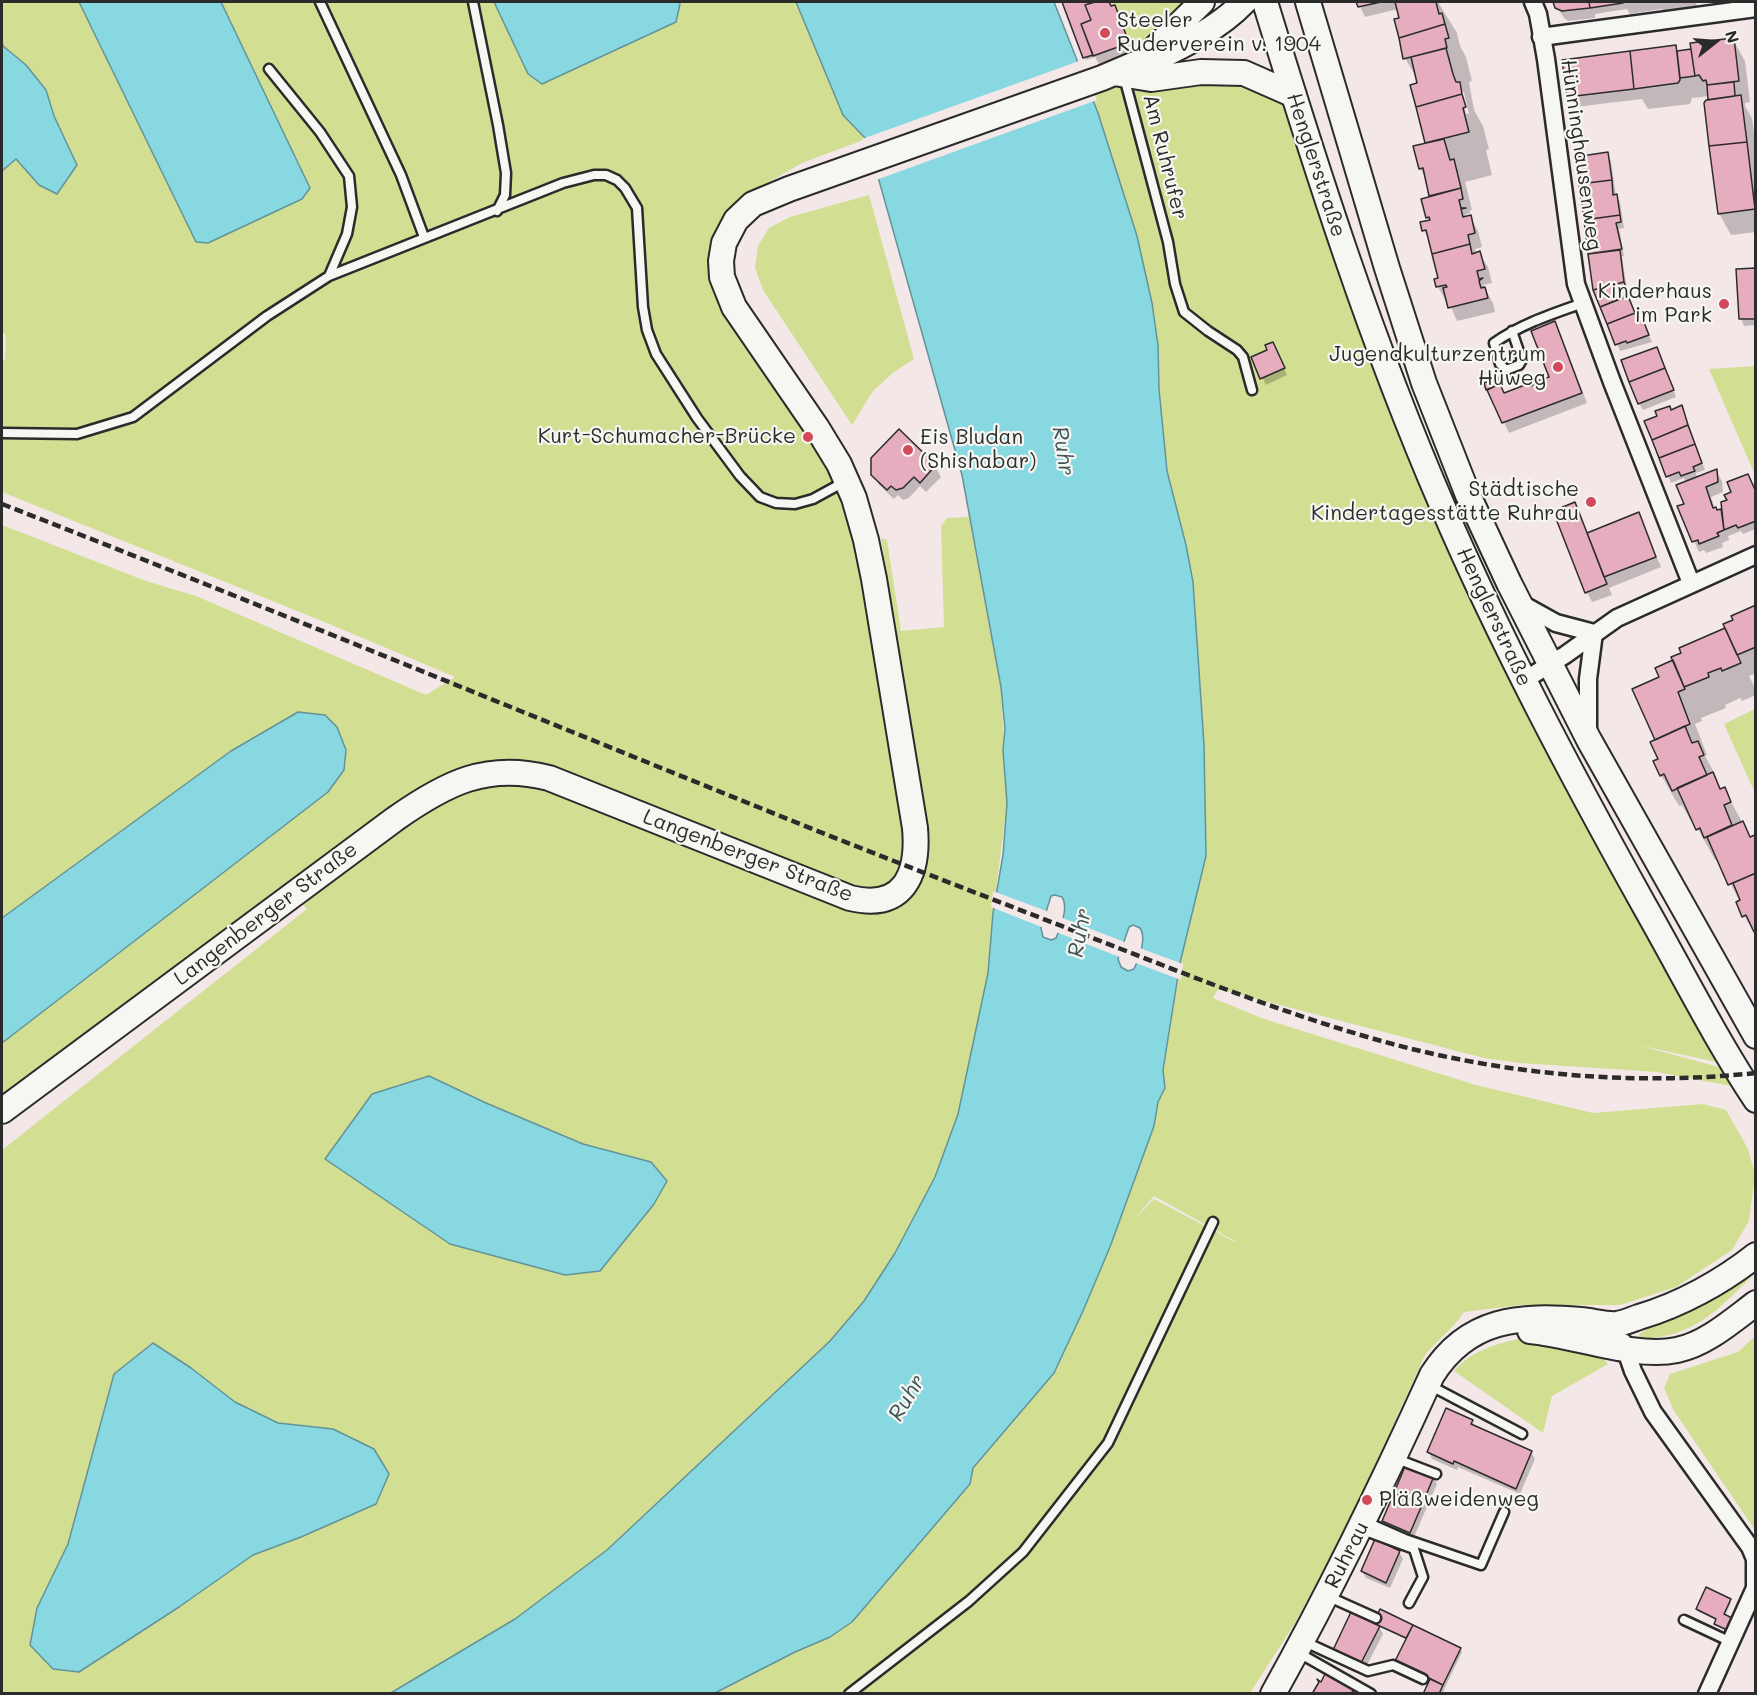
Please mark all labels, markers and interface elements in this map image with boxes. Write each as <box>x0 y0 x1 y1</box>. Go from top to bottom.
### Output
place label: Steeler Ruderverein v. 1904 <box>1117 8 1321 58</box>
north arrow <box>1685 12 1745 72</box>
marker: Steeler Ruderverein v. 1904 <box>1098 26 1112 40</box>
text: N <box>1721 28 1745 45</box>
street label: Hünninghausenweg <box>1555 58 1607 252</box>
street label: Henglerstraße <box>1281 90 1351 240</box>
street label: Am Ruhrufer <box>1137 92 1193 222</box>
place label: Kinderhaus im Park <box>1598 279 1712 329</box>
marker: Kinderhaus im Park <box>1717 297 1731 311</box>
place label: Jugendkulturzentrum Hüweg <box>1329 342 1546 392</box>
marker: Jugendkulturzentrum Hüweg <box>1551 360 1565 374</box>
place label: Kurt-Schumacher-Brücke <box>538 424 796 450</box>
water label: Ruhr <box>1046 424 1080 478</box>
place label: Eis Bludan (Shishabar) <box>920 425 1037 475</box>
marker: Kurt-Schumacher-Brücke <box>801 430 815 444</box>
marker: Eis Bludan (Shishabar) <box>901 443 915 457</box>
place label: Städtische Kindertagesstätte Ruhrau <box>1311 477 1579 527</box>
marker: Städtische Kindertagesstätte Ruhrau <box>1584 495 1598 509</box>
street label: Henglerstraße <box>1451 544 1537 690</box>
street label: Langenberger Straße <box>639 804 857 908</box>
street label: Langenberger Straße <box>169 837 363 991</box>
water label: Ruhr <box>1063 906 1097 960</box>
water label: Ruhr <box>883 1370 931 1426</box>
place label: Pläßweidenweg <box>1379 1487 1539 1513</box>
marker: Pläßweidenweg <box>1360 1493 1374 1507</box>
street label: Ruhrau <box>1319 1517 1375 1593</box>

